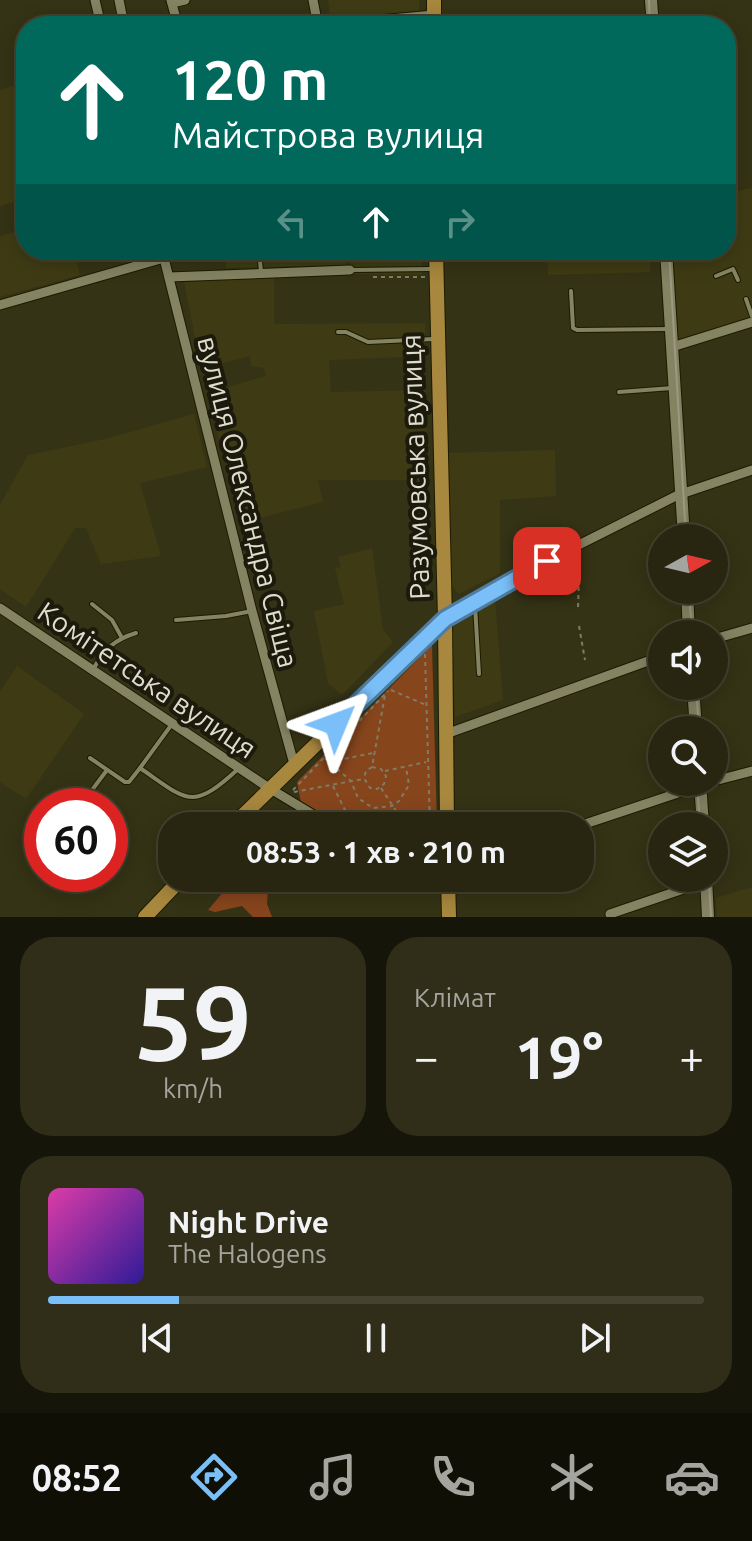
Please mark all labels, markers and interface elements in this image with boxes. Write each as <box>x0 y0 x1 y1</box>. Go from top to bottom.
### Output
icon: ahead <box>40 48 144 152</box>
text: 120 m <box>172 48 328 111</box>
text: Майстрова вулиця <box>172 114 484 155</box>
icon: left <box>270 200 314 244</box>
icon: ahead <box>354 200 398 244</box>
icon: right <box>438 200 482 244</box>
street label: вулиця Олександра Свіща <box>192 333 305 671</box>
street label: Разумовська вулиця <box>394 334 435 600</box>
north arrow <box>648 524 728 604</box>
map controls <box>648 524 728 892</box>
pin <box>513 527 581 595</box>
icon: arrive <box>525 539 569 583</box>
street label: Комітетська вулиця <box>32 595 262 764</box>
button: sound <box>648 620 728 700</box>
position arrow <box>294 682 378 766</box>
button: search <box>648 716 728 796</box>
speed limit sign: 60 <box>24 788 128 892</box>
button: layers <box>648 812 728 892</box>
text: 08:53 · 1 хв · 210 m <box>246 835 506 869</box>
text: 59 <box>134 963 252 1080</box>
text: Клімат <box>414 983 496 1012</box>
text: 19° <box>515 1023 603 1090</box>
text: − <box>414 1032 439 1081</box>
text: + <box>679 1032 704 1081</box>
text: km/h <box>163 1074 223 1103</box>
text: Night Drive <box>168 1205 329 1239</box>
text: The Halogens <box>168 1239 327 1268</box>
icon: previous <box>135 1316 179 1360</box>
icon: pause <box>354 1316 398 1360</box>
icon: next <box>573 1316 617 1360</box>
icon: directions <box>186 1449 242 1505</box>
icon: music <box>305 1449 361 1505</box>
icon: phone <box>425 1449 481 1505</box>
icon: climate <box>544 1449 600 1505</box>
icon: car <box>664 1449 720 1505</box>
text: 08:52 <box>32 1457 122 1498</box>

